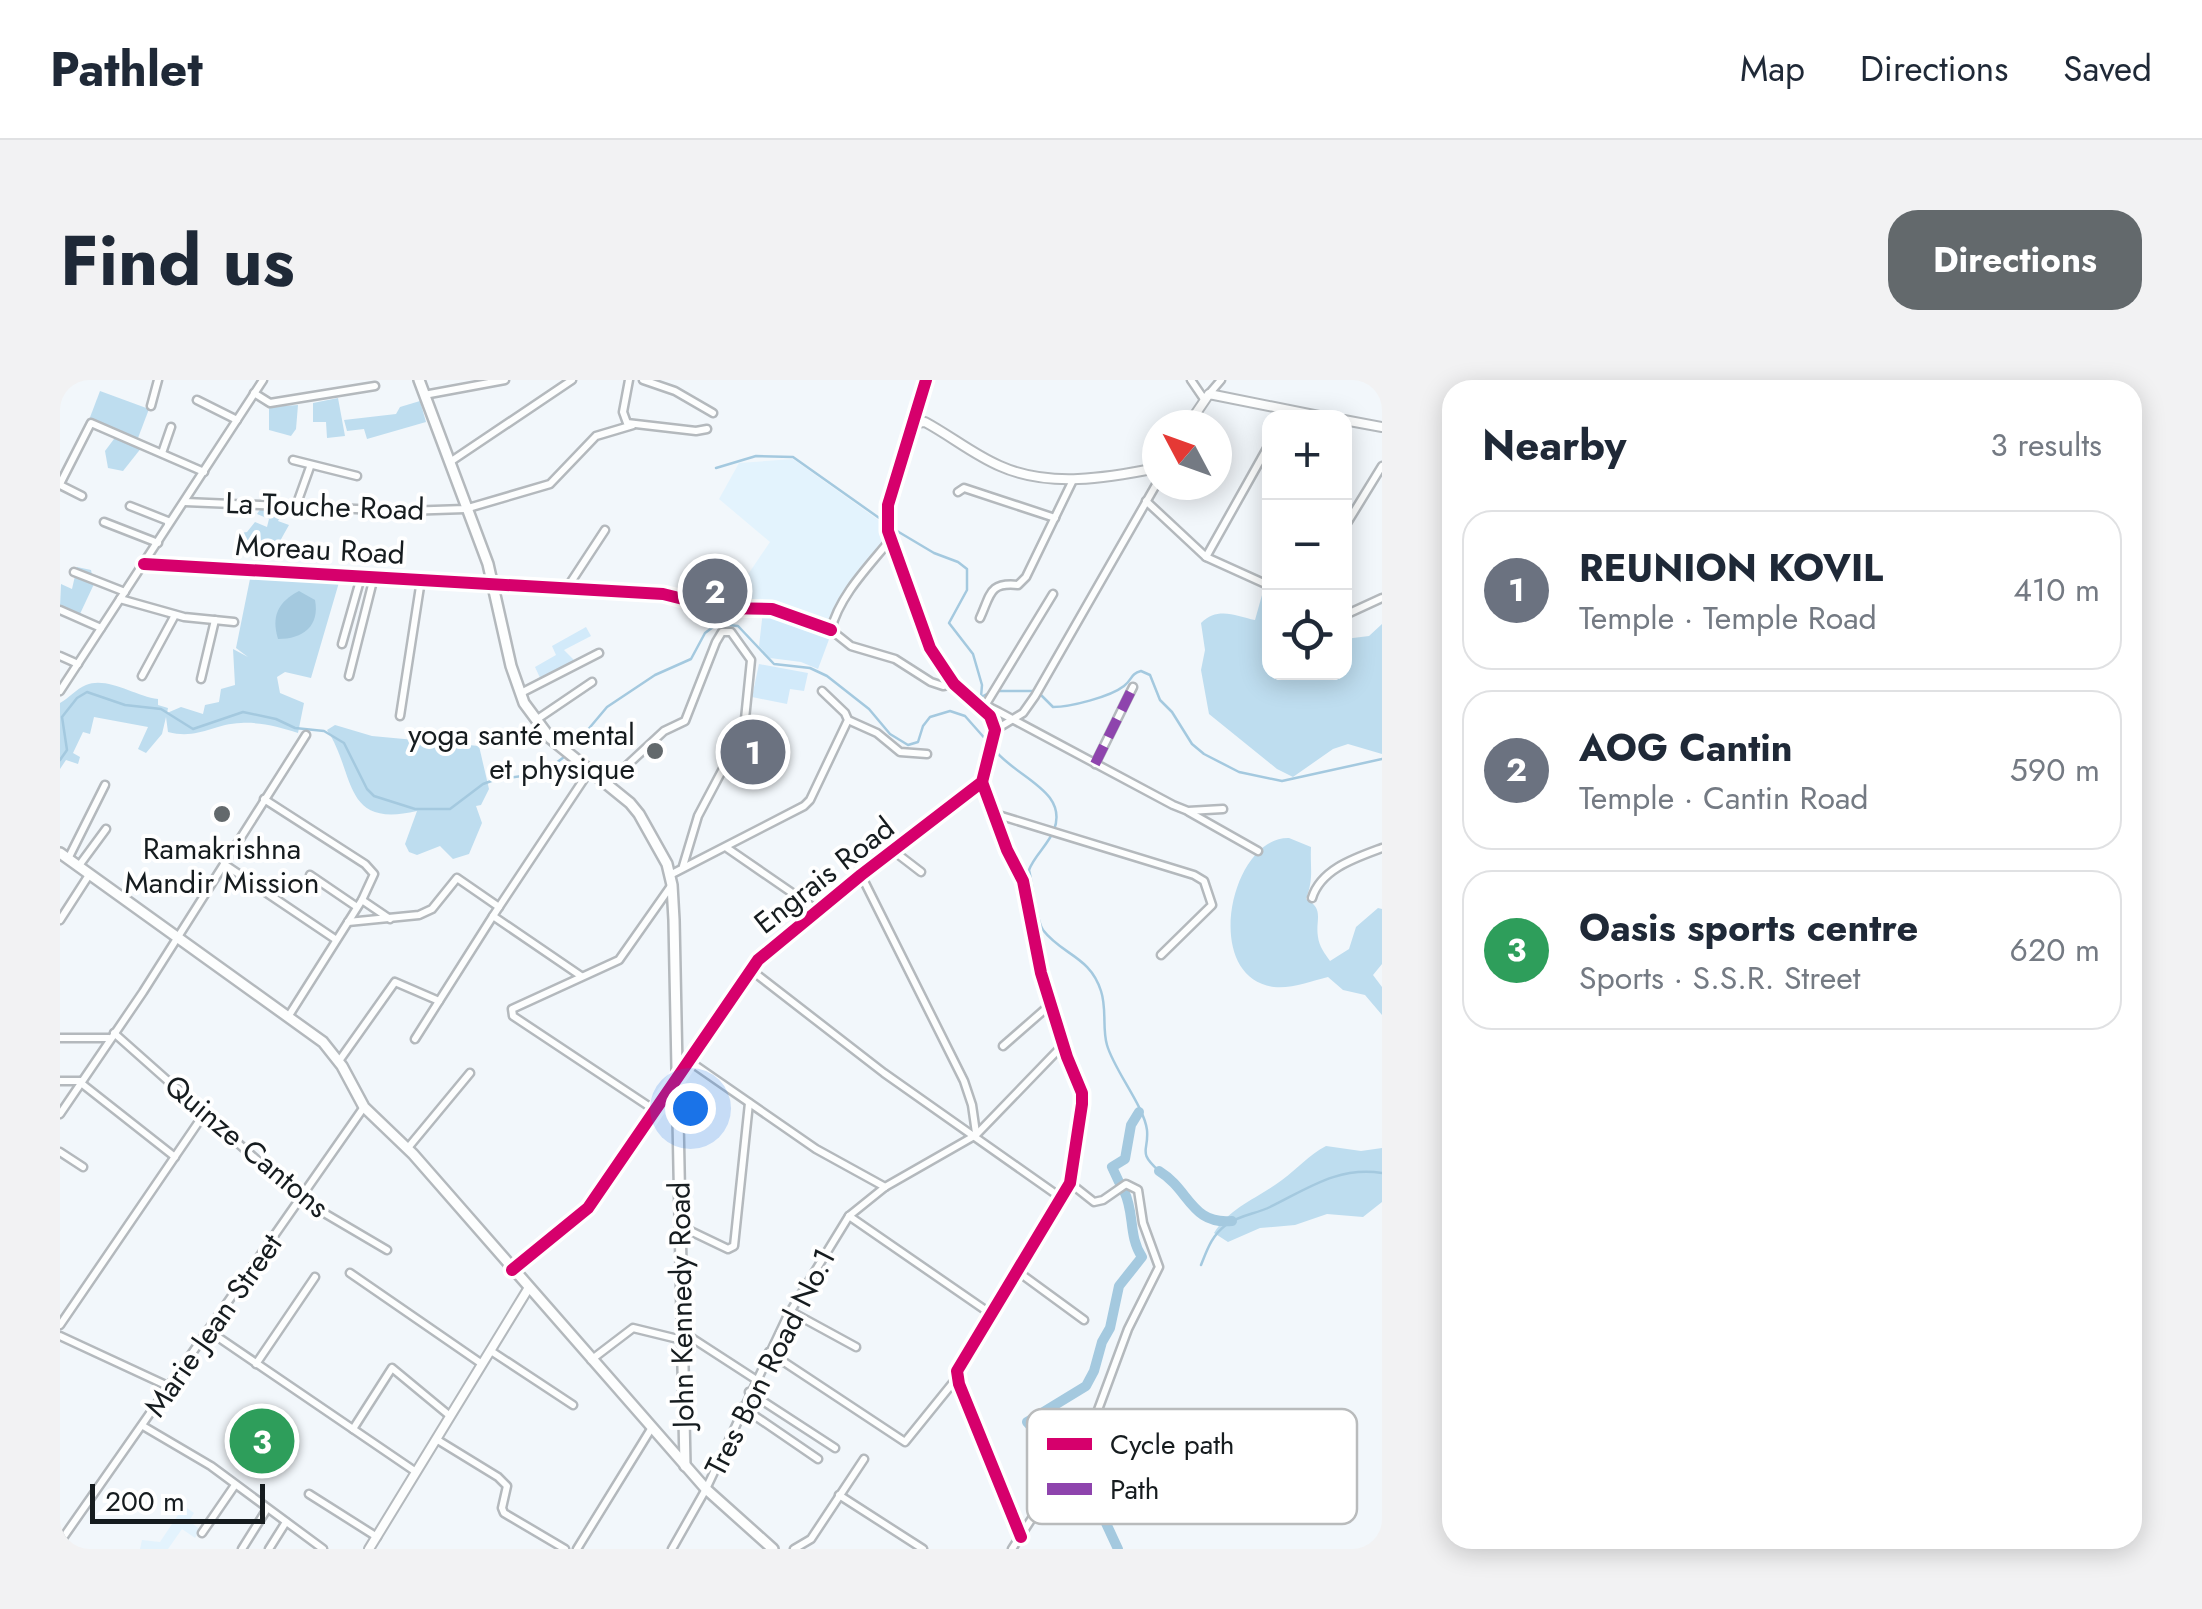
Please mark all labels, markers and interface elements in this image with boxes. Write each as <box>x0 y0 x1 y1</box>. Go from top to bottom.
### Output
text: Pathlet <box>50 35 203 104</box>
text: Map <box>1740 44 1805 94</box>
text: Directions <box>1860 44 2008 94</box>
text: Saved <box>2063 44 2152 94</box>
text: Find us <box>60 210 295 311</box>
button: Directions <box>1888 210 2142 310</box>
north arrow <box>1142 410 1232 500</box>
map controls <box>1262 410 1352 680</box>
button: + <box>1262 410 1352 500</box>
text: Nearby <box>1482 415 1626 476</box>
text: 3 results <box>1990 422 2102 468</box>
street label: La Touche Road <box>225 481 425 531</box>
button: − <box>1262 500 1352 590</box>
street label: Moreau Road <box>234 523 406 575</box>
text: REUNION KOVIL <box>1579 540 1883 595</box>
pin: 2 <box>682 554 748 628</box>
text: 1 <box>1508 567 1525 613</box>
text: 410 m <box>2013 567 2100 613</box>
button: locate <box>1262 590 1352 680</box>
text: Temple · Temple Road <box>1579 595 1877 641</box>
place label: yoga santé mental et physique <box>408 713 635 790</box>
pin: 1 <box>720 714 786 790</box>
text: AOG Cantin <box>1579 720 1793 775</box>
marker: yoga santé mental et physique <box>644 740 666 762</box>
text: 2 <box>1506 747 1527 793</box>
text: 590 m <box>2010 747 2100 793</box>
text: Temple · Cantin Road <box>1579 775 1869 821</box>
marker: Ramakrishna Mandir Mission <box>211 803 233 825</box>
street label: Engrais Road <box>745 806 903 944</box>
place label: Ramakrishna Mandir Mission <box>125 827 319 904</box>
text: Oasis sports centre <box>1579 900 1918 955</box>
text: 3 <box>1507 927 1526 973</box>
text: 620 m <box>2010 927 2100 973</box>
text: Sports · S.S.R. Street <box>1579 955 1860 1001</box>
street label: Quinze Cantons <box>155 1064 339 1228</box>
your location <box>665 1083 716 1134</box>
street label: John Kennedy Road <box>657 1181 705 1433</box>
street label: Marie Jean Street <box>134 1224 293 1425</box>
street label: Tres Bon Road No.1 <box>694 1241 846 1483</box>
pin: 3 <box>230 1404 294 1478</box>
legend <box>1027 1409 1357 1524</box>
text: Cycle path <box>1110 1424 1235 1465</box>
text: Path <box>1110 1469 1159 1510</box>
scale bar <box>90 1479 265 1524</box>
text: 200 m <box>105 1481 185 1522</box>

